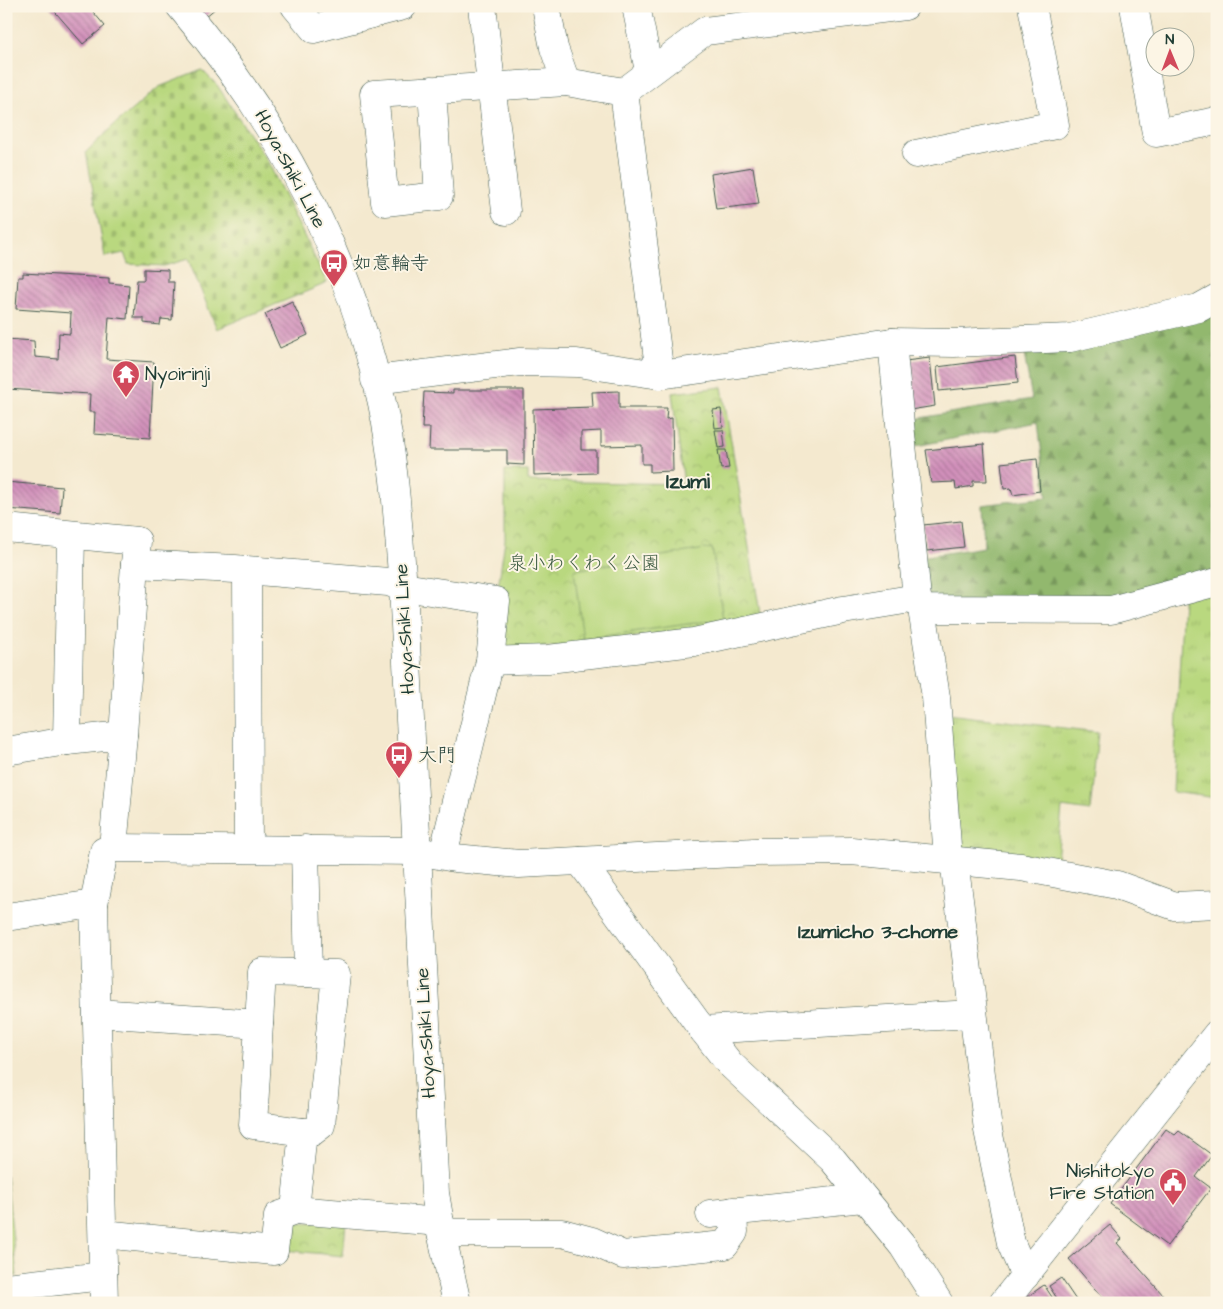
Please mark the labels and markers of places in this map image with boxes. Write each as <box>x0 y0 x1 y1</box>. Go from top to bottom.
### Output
bus stop icon: 如意輪寺 <box>319 248 349 287</box>
place label: 如意輪寺 <box>353 250 429 277</box>
temple icon: Nyoirinji <box>111 359 141 398</box>
place label: Nyoirinji <box>145 361 210 389</box>
bus stop icon: 大門 <box>384 740 414 779</box>
place label: 大門 <box>418 742 456 769</box>
place label: Nishitokyo Fire Station <box>1049 1158 1154 1207</box>
public building icon: Nishitokyo Fire Station <box>1158 1167 1188 1206</box>

